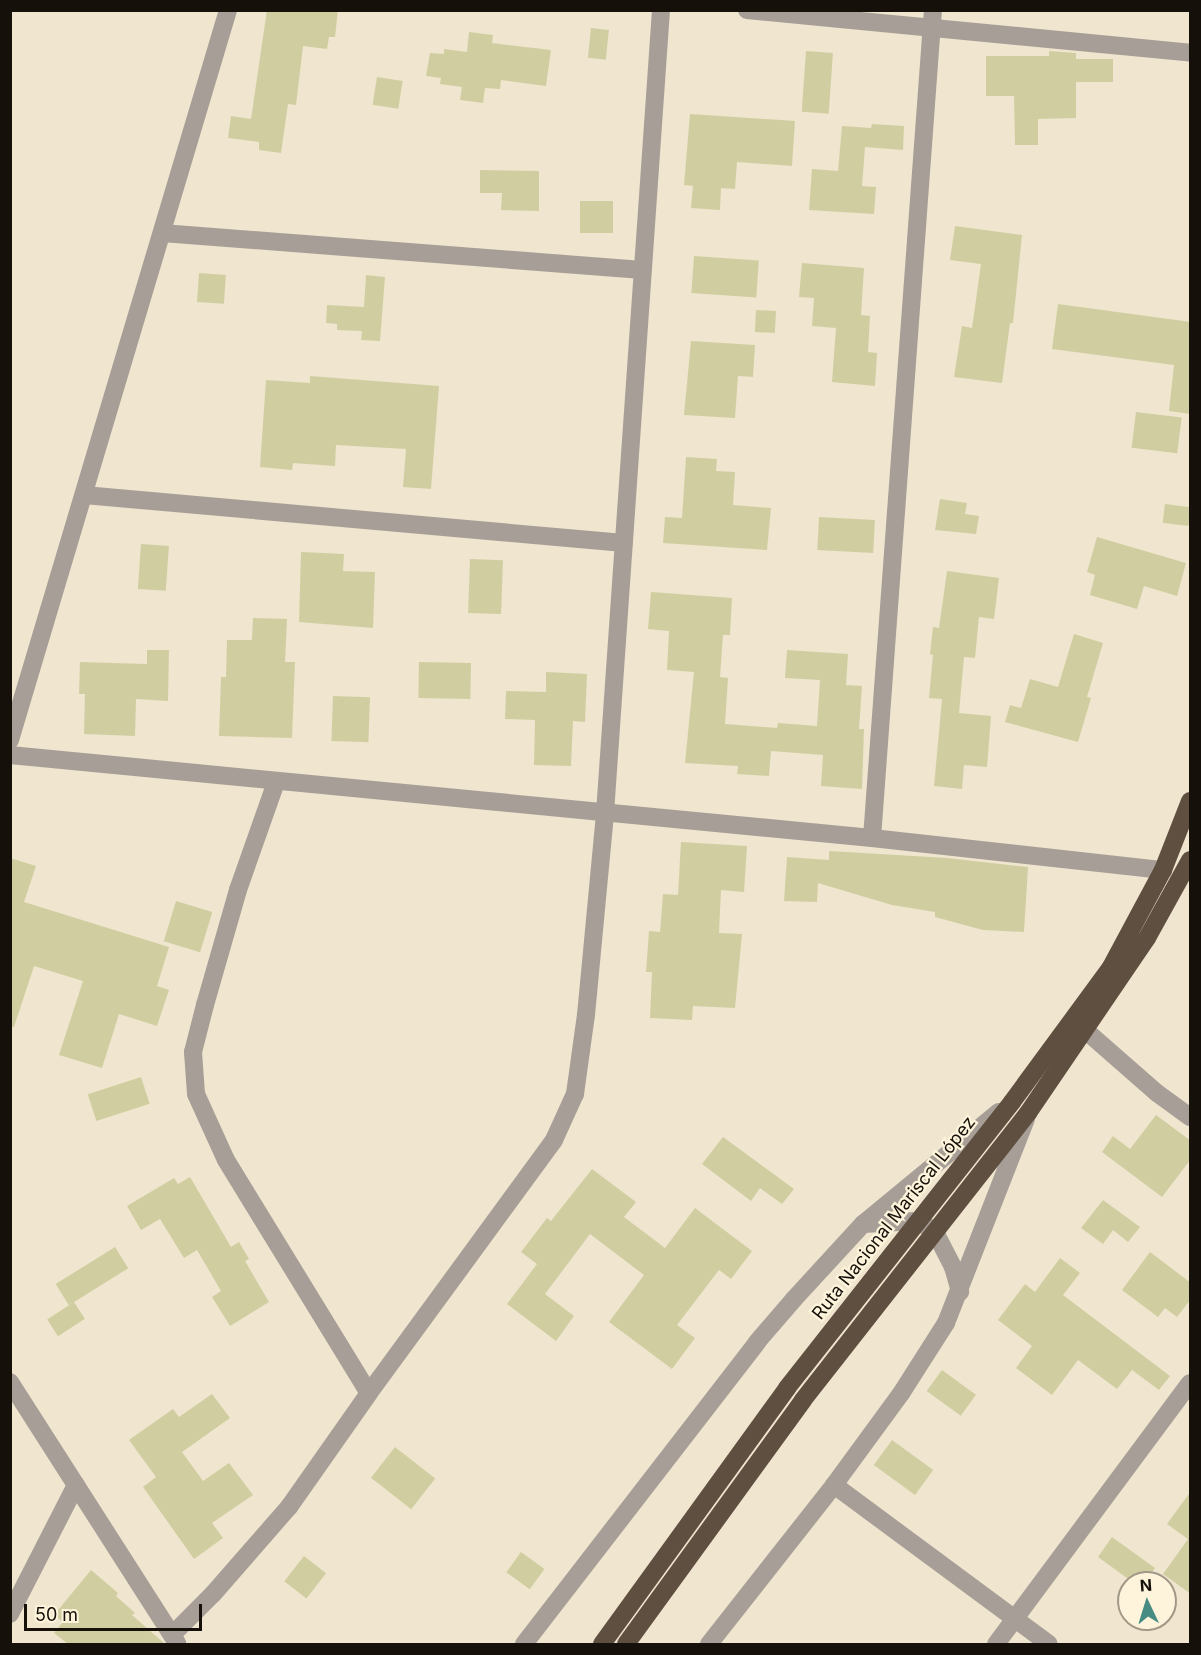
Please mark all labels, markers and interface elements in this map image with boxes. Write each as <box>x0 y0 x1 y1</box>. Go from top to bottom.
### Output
street label: Ruta Nacional Mariscal López <box>808 1112 980 1324</box>
north arrow <box>1117 1571 1177 1631</box>
text: N <box>1139 1575 1153 1595</box>
scale bar <box>27 1592 206 1630</box>
text: 50 m <box>35 1604 78 1625</box>

